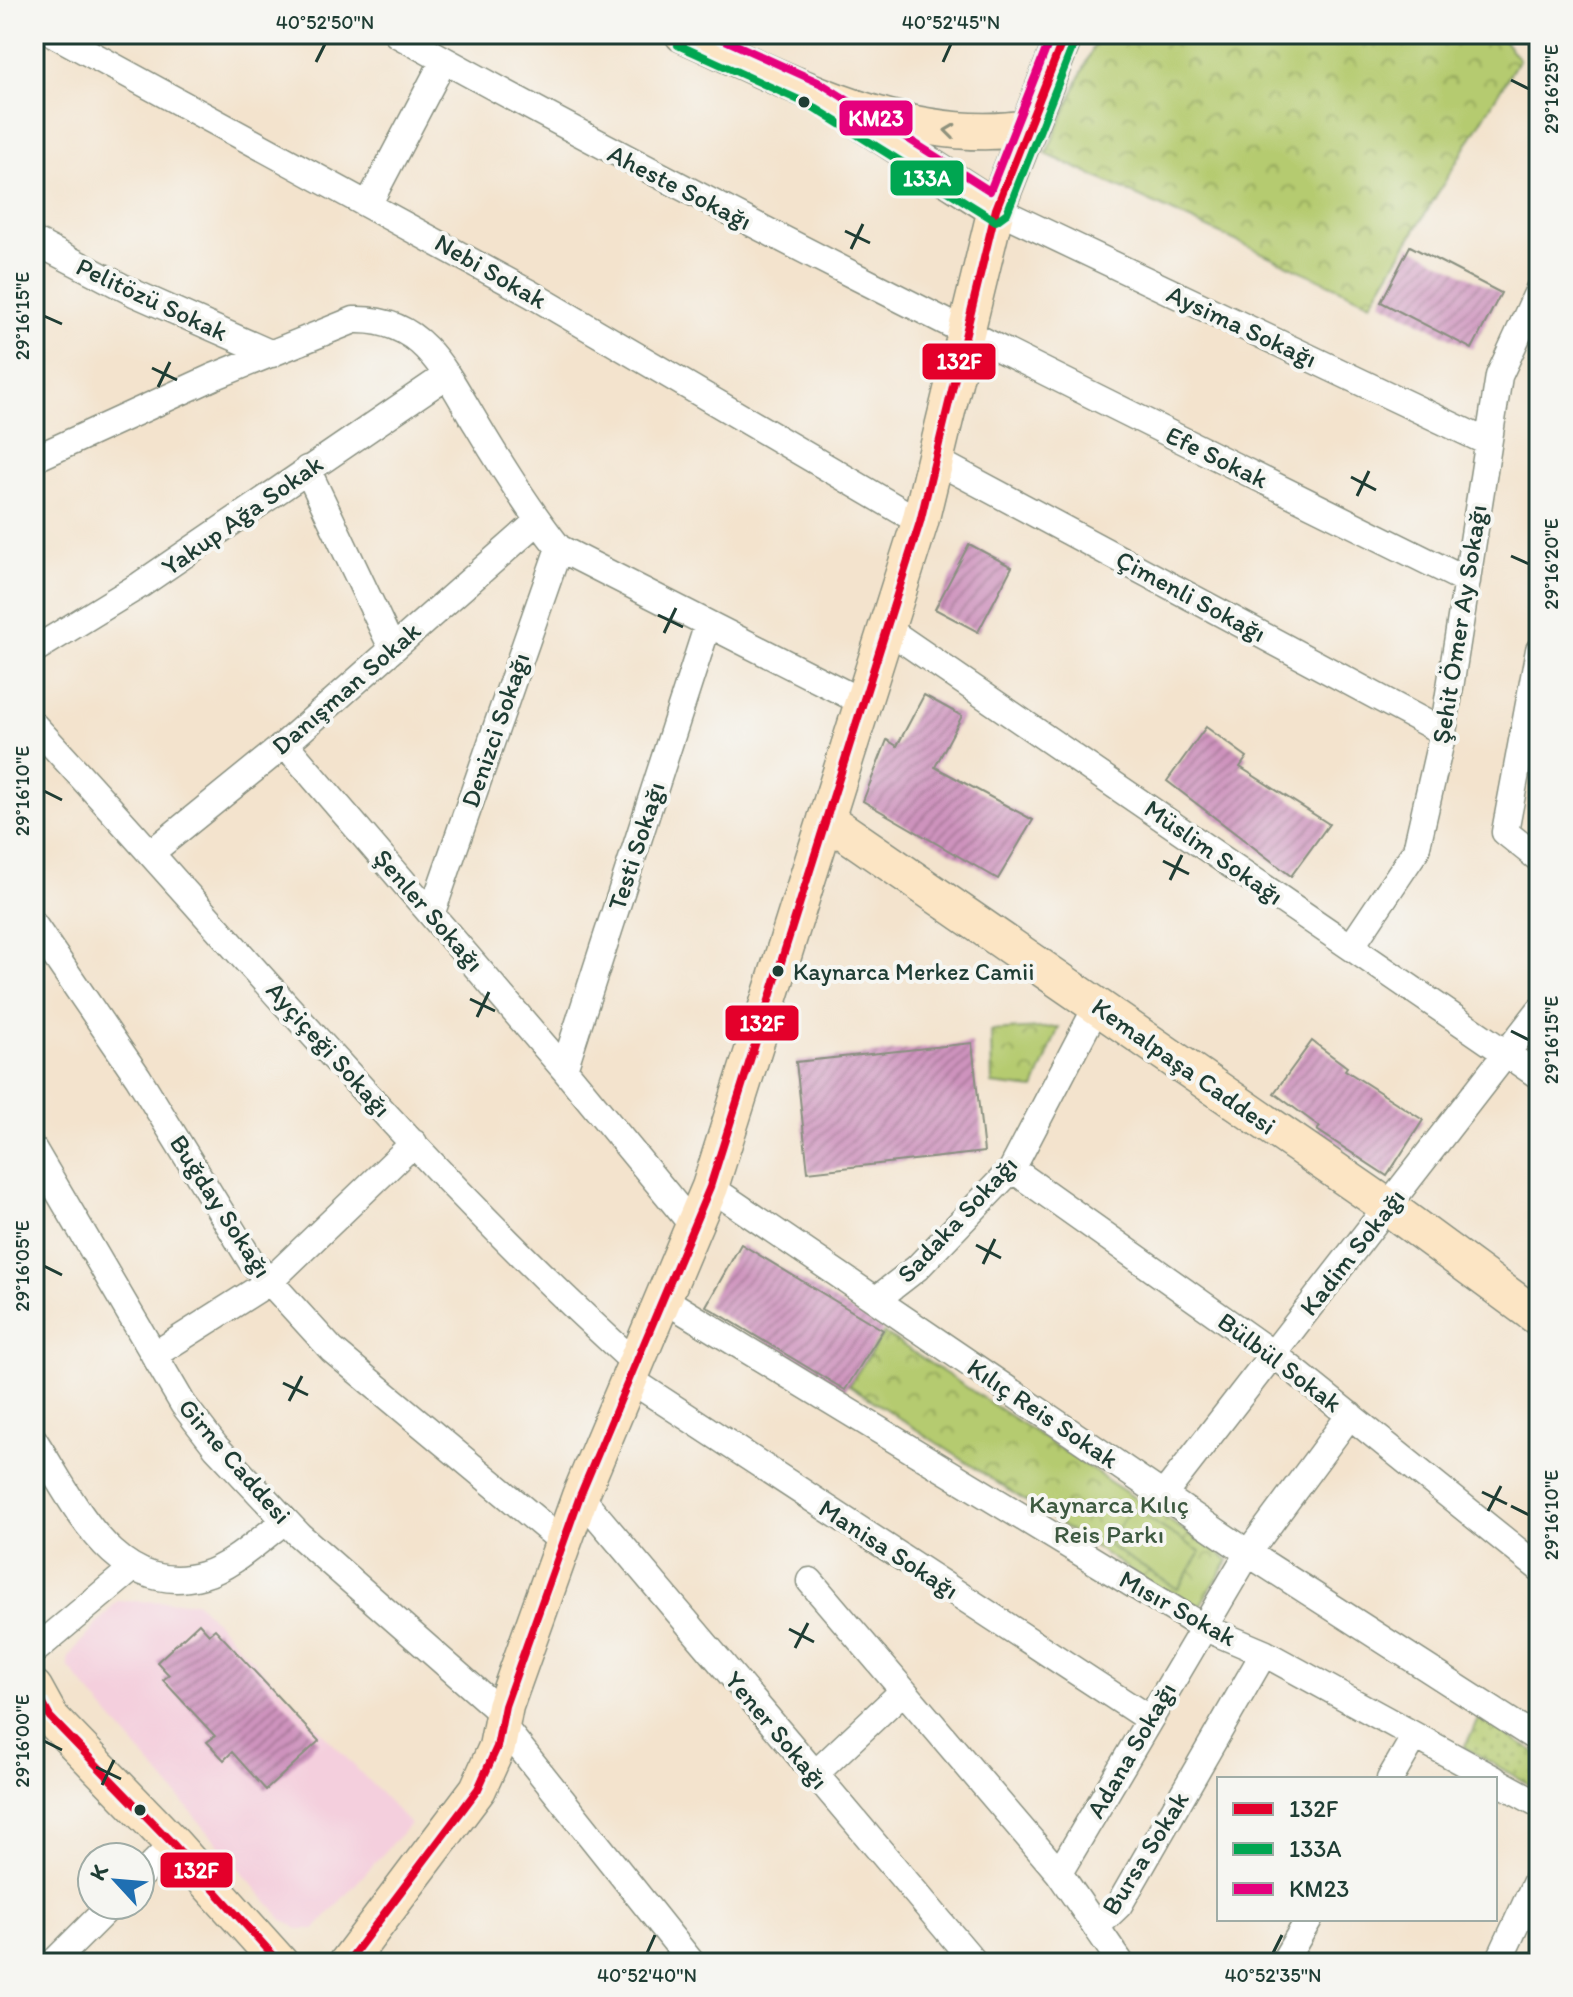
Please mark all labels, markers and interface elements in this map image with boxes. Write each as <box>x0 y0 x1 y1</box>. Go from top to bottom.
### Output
text: 40°52'50"N <box>276 10 374 34</box>
text: 40°52'45"N <box>902 10 1000 34</box>
text: 29°16'25"E <box>1539 44 1563 134</box>
unlabelled marker <box>796 94 812 110</box>
line badge: KM23 <box>838 99 914 137</box>
text: KM23 <box>848 105 904 132</box>
one-way arrow <box>944 123 957 140</box>
street label: Aheste Sokağı <box>603 137 757 237</box>
line badge: 133A <box>889 159 965 197</box>
text: 133A <box>903 165 952 192</box>
street label: Nebi Sokak <box>429 226 553 316</box>
street label: Pelitözü Sokak <box>71 250 233 348</box>
text: 29°16'15"E <box>10 272 34 360</box>
street label: Aysima Sokağı <box>1162 277 1322 375</box>
line badge: 132F <box>921 342 997 381</box>
text: 132F <box>936 348 982 375</box>
street label: Efe Sokak <box>1161 419 1274 496</box>
street label: Yakup Ağa Sokak <box>155 448 329 582</box>
street label: Şehit Ömer Ay Sokağı <box>1424 502 1494 746</box>
text: 29°16'20"E <box>1539 518 1563 610</box>
street label: Çimenli Sokağı <box>1110 543 1272 649</box>
street label: Danışman Sokak <box>265 614 427 761</box>
street label: Denizci Sokağı <box>454 648 536 812</box>
text: 29°16'10"E <box>10 746 34 836</box>
street label: Testi Sokağı <box>600 778 672 914</box>
street label: Müslim Sokağı <box>1138 792 1290 912</box>
street label: Şenler Sokağı <box>367 842 491 978</box>
place label: Kaynarca Merkez Camii <box>793 957 1034 986</box>
marker: Kaynarca Merkez Camii <box>770 963 786 979</box>
street label: Ayçiçeği Sokağı <box>260 974 398 1124</box>
street label: Kemalpaşa Caddesi <box>1086 990 1282 1142</box>
text: 29°16'15"E <box>1539 996 1563 1084</box>
line badge: 132F <box>724 1004 800 1042</box>
text: 132F <box>739 1010 785 1037</box>
street label: Buğday Sokağı <box>163 1128 279 1284</box>
street label: Sadaka Sokağı <box>890 1149 1024 1289</box>
street label: Kadim Sokağı <box>1292 1182 1412 1322</box>
text: 29°16'05"E <box>10 1220 34 1312</box>
street label: Bülbül Sokak <box>1212 1305 1348 1419</box>
street label: Kılıç Reis Sokak <box>961 1351 1125 1476</box>
street label: Girne Caddesi <box>172 1392 298 1530</box>
text: 29°16'10"E <box>1539 1470 1563 1560</box>
park label: Kaynarca Kılıç Reis Parkı <box>1029 1488 1189 1550</box>
street label: Manisa Sokağı <box>813 1492 965 1606</box>
street label: Mısır Sokak <box>1114 1563 1243 1654</box>
street label: Yener Sokağı <box>718 1664 836 1796</box>
street label: Adana Sokağı <box>1079 1676 1183 1824</box>
text: 29°16'00"E <box>10 1694 34 1788</box>
legend <box>1217 1777 1497 1921</box>
street label: Bursa Sokak <box>1094 1785 1196 1921</box>
text: 132F <box>1289 1794 1339 1823</box>
unlabelled marker <box>132 1802 148 1818</box>
text: 133A <box>1289 1834 1342 1863</box>
north arrow <box>76 1841 156 1921</box>
line badge: 132F <box>159 1851 234 1889</box>
text: 132F <box>173 1857 219 1884</box>
text: K <box>83 1859 114 1885</box>
text: KM23 <box>1289 1874 1349 1903</box>
text: 40°52'40"N <box>597 1963 697 1987</box>
text: 40°52'35"N <box>1224 1963 1322 1987</box>

